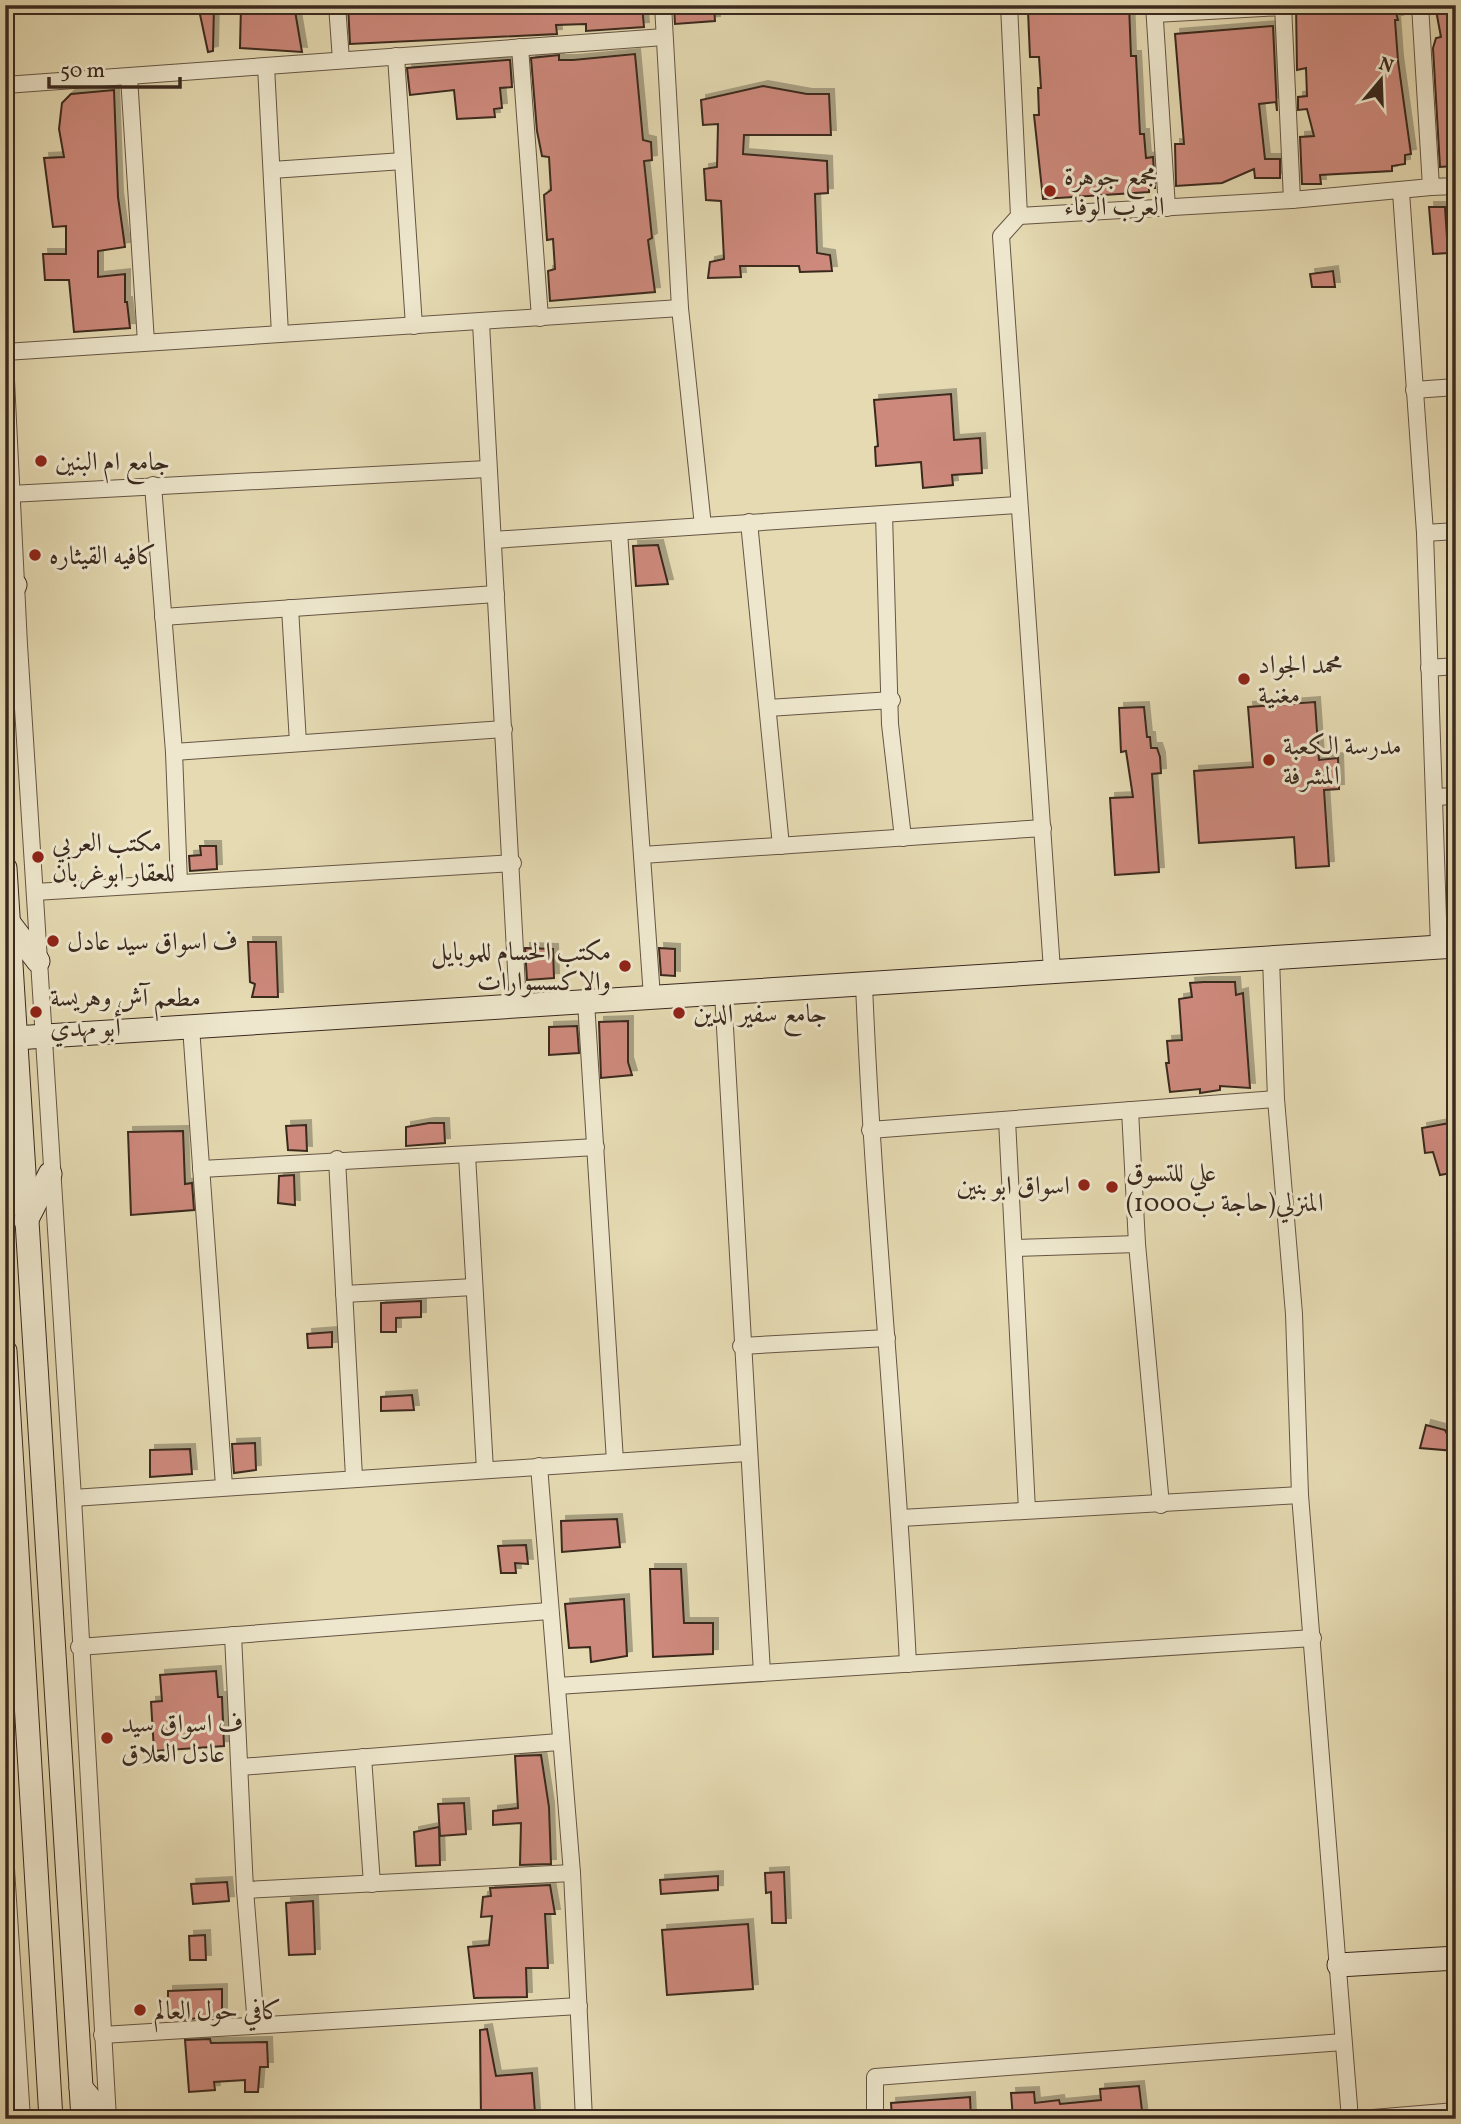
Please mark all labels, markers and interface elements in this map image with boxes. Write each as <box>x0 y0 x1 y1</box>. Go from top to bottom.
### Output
scale bar <box>49 46 180 90</box>
north arrow <box>1346 46 1416 116</box>
text: N <box>1375 51 1397 80</box>
text: 50 m <box>60 57 105 86</box>
place label: مجمع جوهرة العرب الوفاء <box>1064 160 1165 226</box>
marker: مجمع جوهرة العرب الوفاء <box>1042 183 1058 199</box>
place label: جامع ام البنين <box>55 445 170 485</box>
marker: جامع ام البنين <box>33 453 49 469</box>
place label: كافيه القيثاره <box>49 539 157 575</box>
marker: كافيه القيثاره <box>27 547 43 563</box>
place label: محمد الجواد مغنية <box>1258 648 1343 714</box>
marker: محمد الجواد مغنية <box>1236 671 1252 687</box>
place label: مدرسة الكعبة المشرفة <box>1283 729 1402 795</box>
marker: مدرسة الكعبة المشرفة <box>1261 752 1277 768</box>
place label: مكتب العربي للعقار ابوغربان <box>52 826 175 892</box>
marker: مكتب العربي للعقار ابوغربان <box>30 849 46 865</box>
place label: ف اسواق سيد عادل <box>67 925 238 961</box>
marker: ف اسواق سيد عادل <box>45 933 61 949</box>
place label: مكتب الحسام للموبايل والاكسسوارات <box>431 935 611 1001</box>
marker: مكتب الحسام للموبايل والاكسسوارات <box>617 958 633 974</box>
place label: مطعم آش وهريسة أبو مهدي <box>50 981 201 1048</box>
place label: جامع سفير الدين <box>693 997 827 1037</box>
marker: مطعم آش وهريسة أبو مهدي <box>28 1004 44 1020</box>
marker: جامع سفير الدين <box>671 1005 687 1021</box>
place label: علي للتسوق المنزلي(حاجة ب1000) <box>1126 1156 1324 1224</box>
place label: اسواق ابو بنين <box>957 1169 1070 1205</box>
marker: اسواق ابو بنين <box>1076 1177 1092 1193</box>
marker: علي للتسوق المنزلي(حاجة ب1000) <box>1104 1179 1120 1195</box>
place label: ف اسواق سيد عادل العلاق <box>121 1707 243 1773</box>
marker: ف اسواق سيد عادل العلاق <box>99 1730 115 1746</box>
place label: كافي حول العالم <box>154 1994 282 2033</box>
marker: كافي حول العالم <box>132 2002 148 2018</box>

